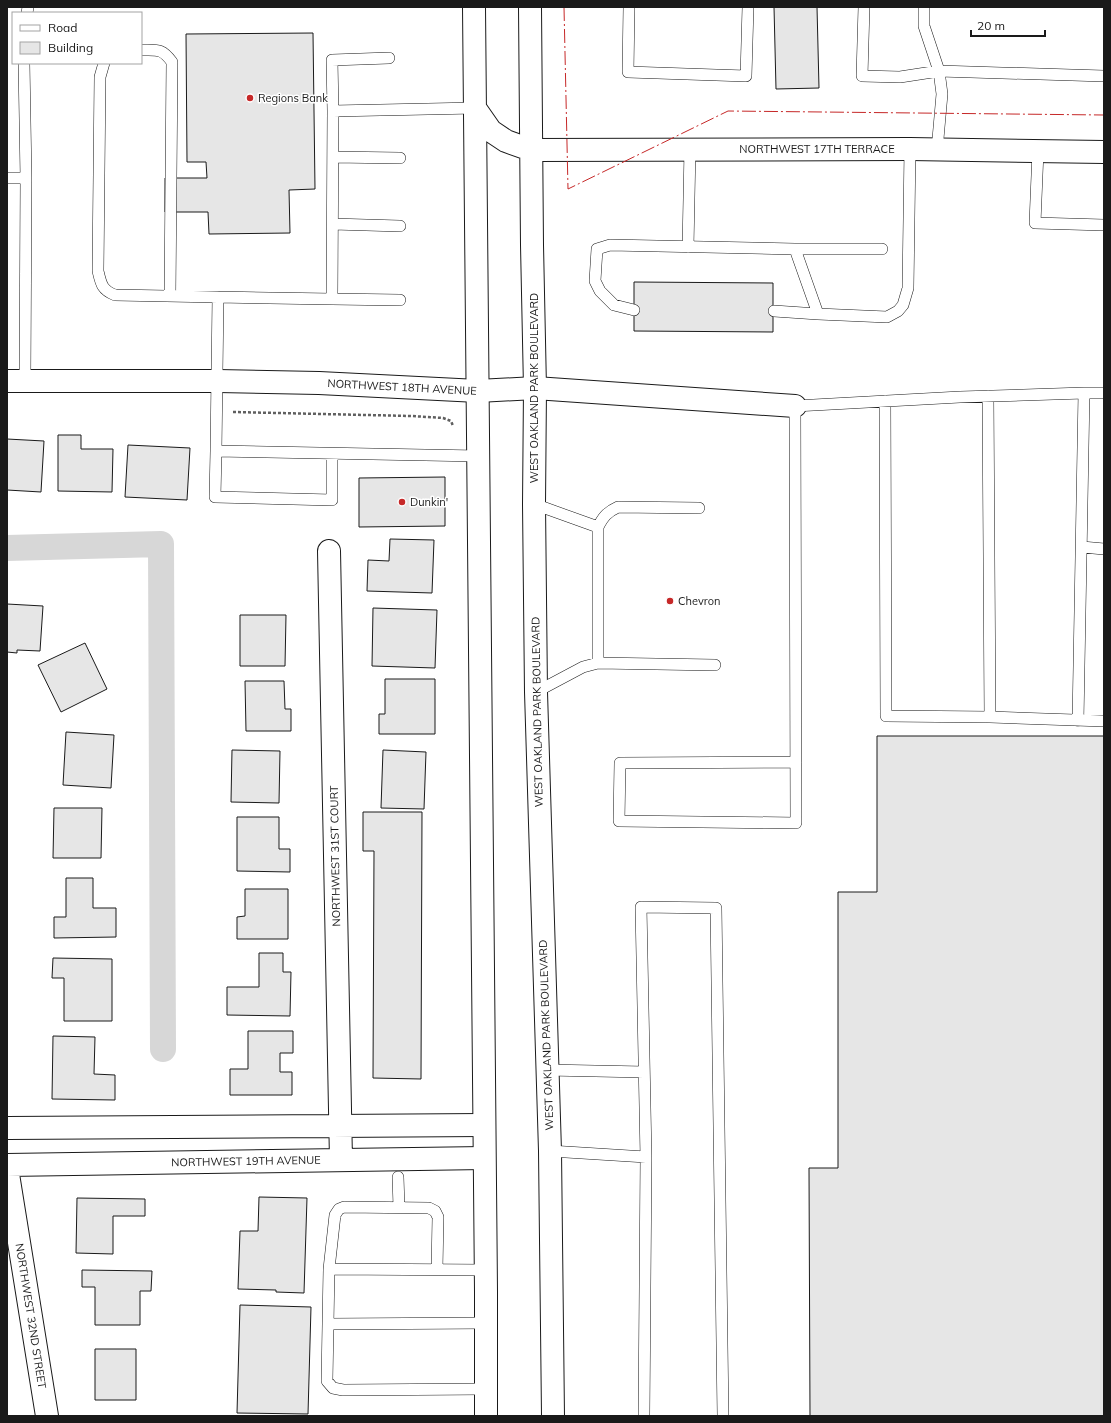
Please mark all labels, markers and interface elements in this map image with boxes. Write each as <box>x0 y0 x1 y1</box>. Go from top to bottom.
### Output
legend <box>12 12 142 64</box>
scale bar <box>971 12 1045 38</box>
text: 20 m <box>977 18 1005 33</box>
text: Road <box>48 20 77 35</box>
text: Building <box>48 40 93 55</box>
place label: Regions Bank <box>258 91 328 105</box>
marker: Regions Bank <box>245 93 255 103</box>
street label: NORTHWEST 17TH TERRACE <box>739 142 895 156</box>
street label: WEST OAKLAND PARK BOULEVARD <box>527 293 541 483</box>
street label: NORTHWEST 18TH AVENUE <box>327 376 477 398</box>
place label: Dunkin' <box>410 495 448 509</box>
marker: Dunkin' <box>397 497 407 507</box>
place label: Chevron <box>678 594 720 608</box>
marker: Chevron <box>665 596 675 606</box>
street label: WEST OAKLAND PARK BOULEVARD <box>528 617 546 807</box>
street label: NORTHWEST 31ST COURT <box>327 785 343 927</box>
street label: WEST OAKLAND PARK BOULEVARD <box>536 939 556 1131</box>
street label: NORTHWEST 19TH AVENUE <box>171 1153 321 1169</box>
street label: NORTHWEST 32ND STREET <box>13 1242 49 1390</box>

